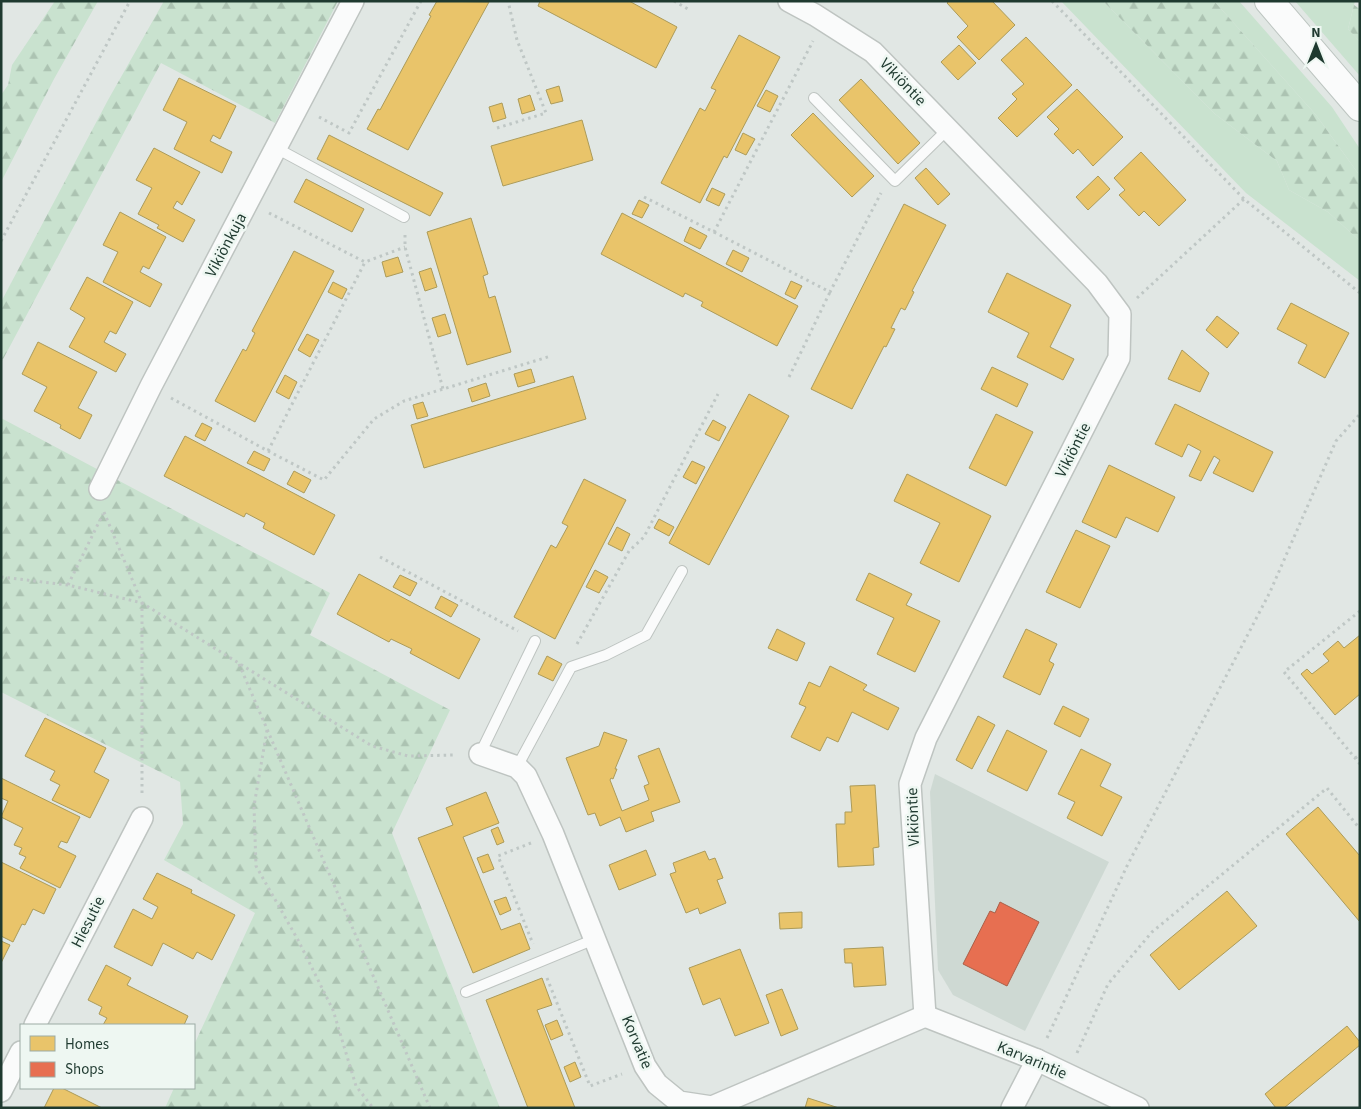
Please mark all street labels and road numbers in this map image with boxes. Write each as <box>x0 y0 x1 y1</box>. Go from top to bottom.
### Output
street label: Vikiöntie <box>875 53 931 111</box>
street label: Vikiönkuja <box>200 209 252 281</box>
street label: Vikiöntie <box>1050 419 1096 481</box>
street label: Vikiöntie <box>901 787 925 847</box>
street label: Hiesutie <box>66 892 110 951</box>
street label: Korvatie <box>616 1012 658 1072</box>
street label: Karvarintie <box>994 1035 1070 1085</box>

